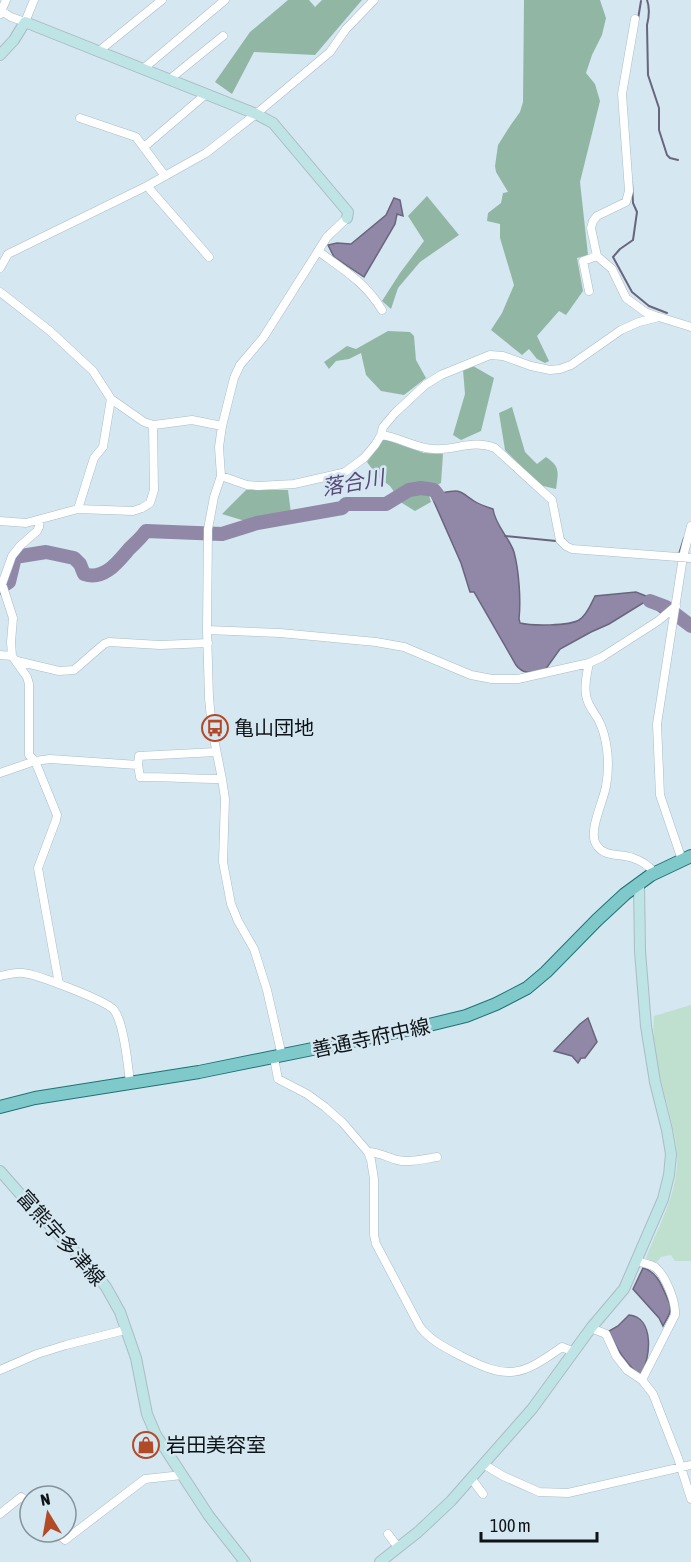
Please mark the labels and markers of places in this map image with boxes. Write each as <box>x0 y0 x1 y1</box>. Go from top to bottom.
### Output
bus stop icon: 亀山団地 <box>200 713 230 743</box>
place label: 亀山団地 <box>234 716 314 739</box>
shop icon: 岩田美容室 <box>131 1430 161 1460</box>
place label: 岩田美容室 <box>166 1433 266 1456</box>

